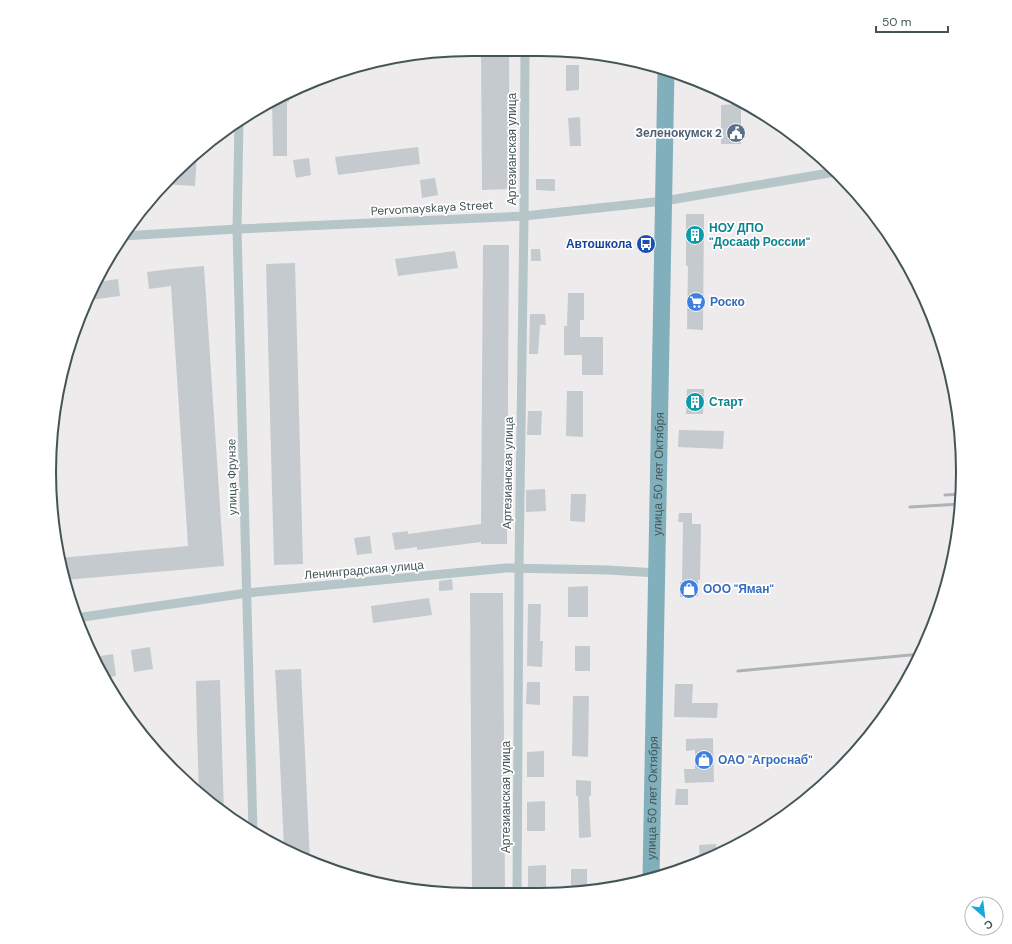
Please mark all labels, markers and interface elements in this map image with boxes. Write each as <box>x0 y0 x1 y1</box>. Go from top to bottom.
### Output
scale bar <box>876 8 948 34</box>
text: 50 m <box>882 14 911 30</box>
street label: Артезианская улица <box>504 92 520 205</box>
public building icon: Зеленокумск 2 <box>725 122 747 144</box>
place label: Зеленокумск 2 <box>635 125 722 141</box>
street label: Pervomayskaya Street <box>370 197 494 219</box>
place label: НОУ ДПО "Досааф России" <box>709 220 810 250</box>
building icon: НОУ ДПО "Досааф России" <box>684 224 706 246</box>
bus stop icon: Автошкола <box>635 233 657 255</box>
place label: Автошкола <box>566 236 632 252</box>
supermarket icon: Роско <box>685 291 707 313</box>
place label: Роско <box>710 294 745 310</box>
building icon: Старт <box>684 391 706 413</box>
place label: Старт <box>709 394 743 410</box>
street label: улица 50 лет Октября <box>649 412 668 536</box>
street label: Артезианская улица <box>499 416 517 529</box>
street label: улица Фрунзе <box>223 438 241 515</box>
street label: Ленинградская улица <box>303 557 425 583</box>
shop icon: ООО "Яман" <box>678 578 700 600</box>
place label: ООО "Яман" <box>703 581 774 597</box>
street label: улица 50 лет Октября <box>643 736 662 860</box>
street label: Артезианская улица <box>498 740 514 853</box>
shop icon: ОАО "Агроснаб" <box>693 749 715 771</box>
place label: ОАО "Агроснаб" <box>718 752 813 768</box>
north arrow <box>964 896 1004 936</box>
text: С <box>982 917 995 933</box>

